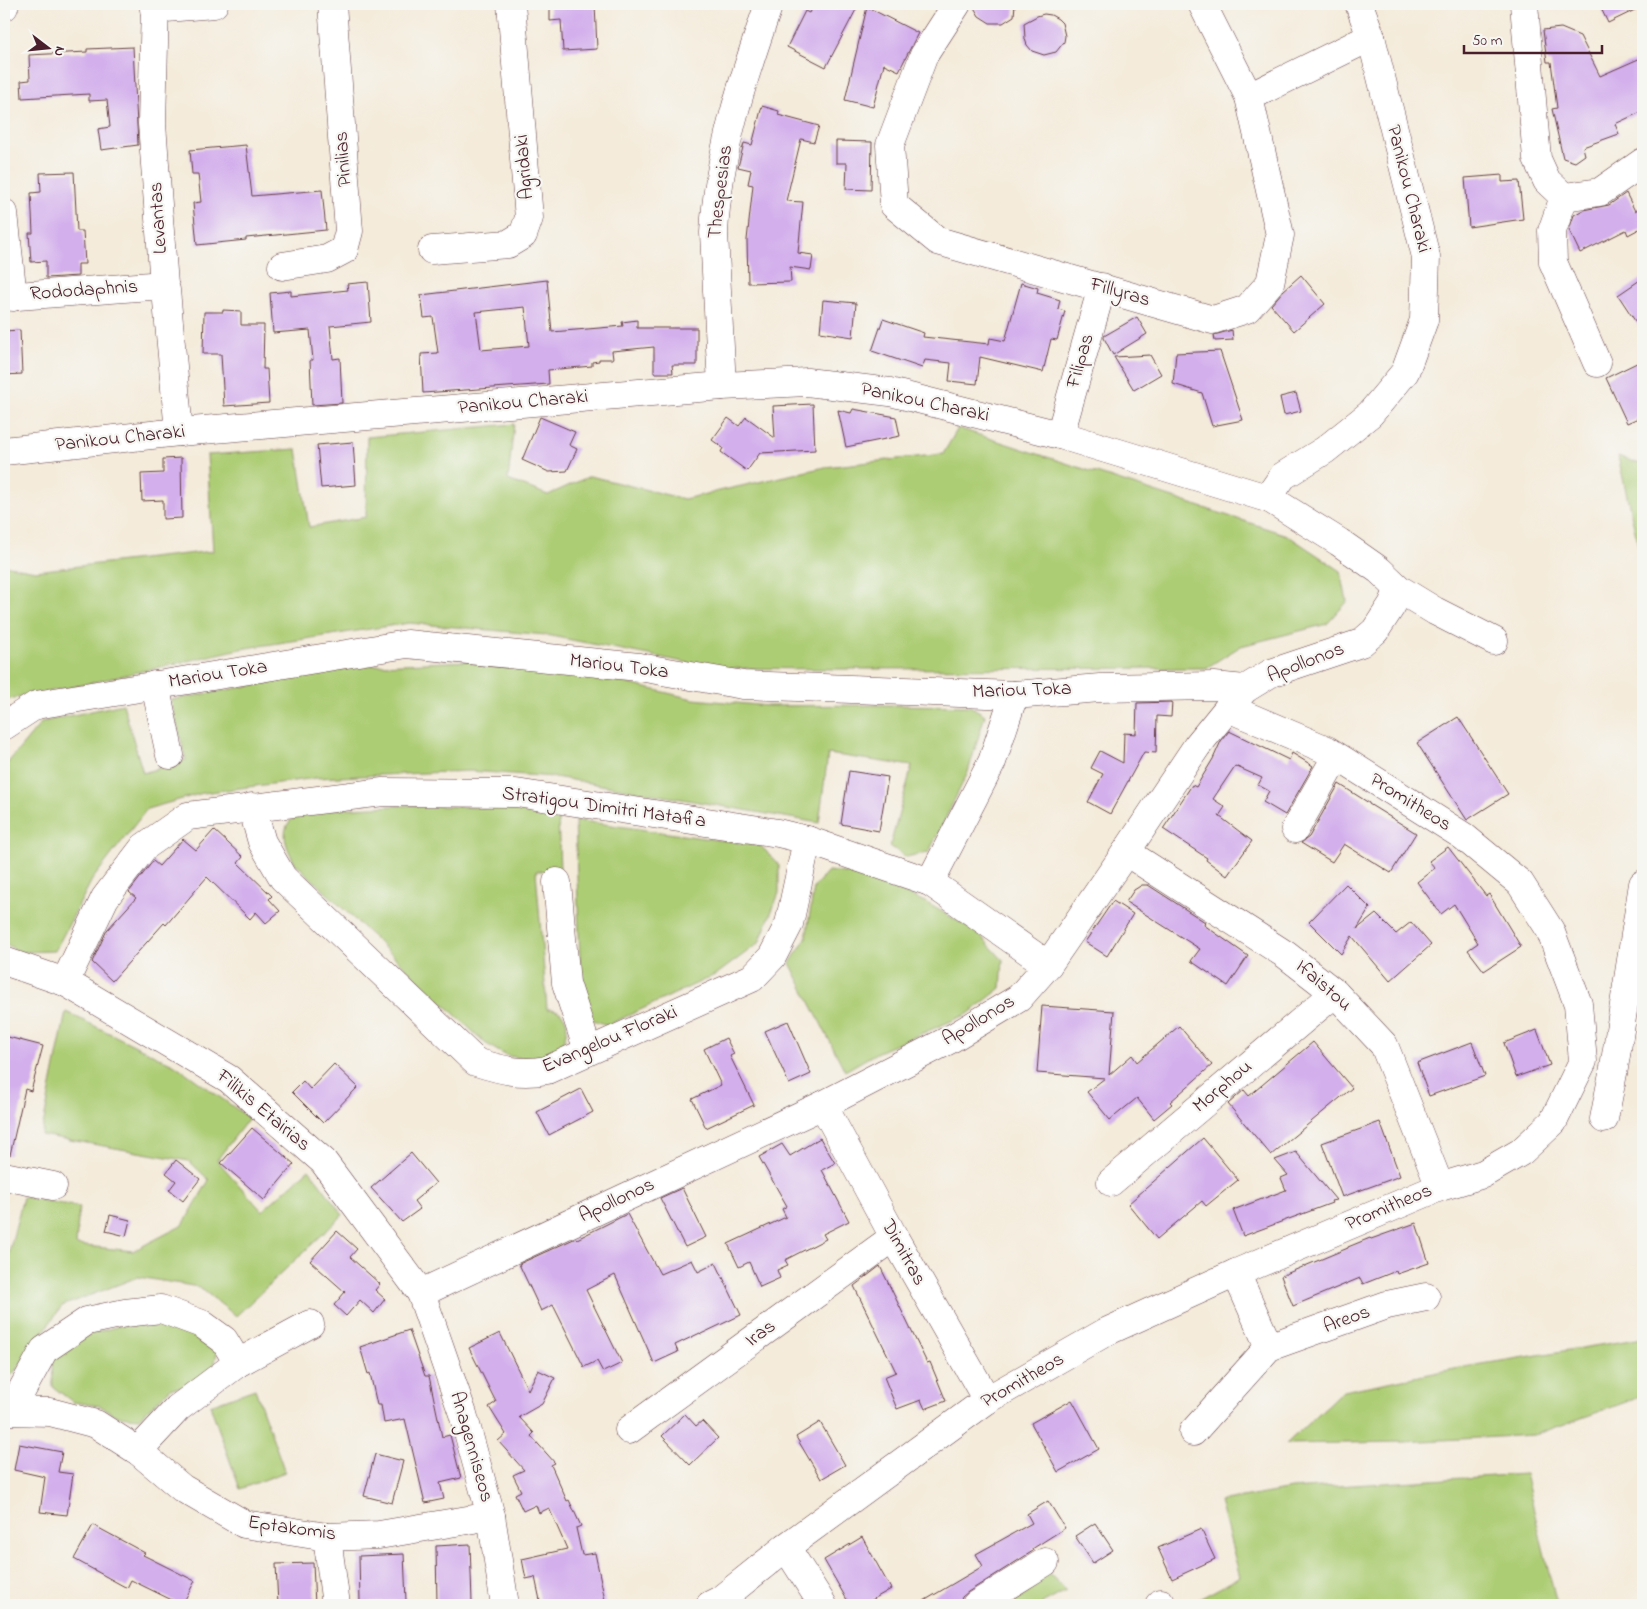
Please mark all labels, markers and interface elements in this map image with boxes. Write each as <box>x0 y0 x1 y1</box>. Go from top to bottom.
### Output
north arrow <box>22 22 72 72</box>
scale bar <box>1464 22 1602 54</box>
text: 50 m <box>1472 30 1503 52</box>
text: N <box>48 44 70 59</box>
street label: Panikou Charaki <box>1378 122 1438 256</box>
street label: Pinilias <box>328 130 360 188</box>
street label: Agridaki <box>508 133 543 201</box>
street label: Thespesias <box>701 143 741 241</box>
street label: Levantas <box>142 181 176 255</box>
street label: Fillyras <box>1085 270 1154 315</box>
street label: Rododaphnis <box>29 273 139 309</box>
street label: Filipas <box>1059 330 1103 393</box>
street label: Panikou Charaki <box>858 375 992 431</box>
street label: Panikou Charaki <box>457 383 589 423</box>
street label: Panikou Charaki <box>53 418 187 460</box>
street label: Apollonos <box>1263 635 1349 691</box>
street label: Mariou Toka <box>568 647 670 687</box>
street label: Mariou Toka <box>167 653 269 697</box>
street label: Mariou Toka <box>972 675 1072 707</box>
street label: Promitheos <box>1363 766 1457 840</box>
street label: Stratigou Dimitri Matafia <box>500 779 708 838</box>
street label: Ifaistou <box>1288 953 1358 1019</box>
street label: Apollonos <box>937 988 1021 1054</box>
street label: Evangelou Floraki <box>538 998 683 1083</box>
street label: Morphou <box>1187 1053 1259 1121</box>
street label: Filikis Etairias <box>209 1062 316 1159</box>
street label: Apollonos <box>574 1171 660 1231</box>
street label: Promitheos <box>1341 1177 1437 1239</box>
street label: Dimitras <box>873 1214 933 1291</box>
street label: Areos <box>1319 1298 1375 1342</box>
street label: Iras <box>740 1313 782 1355</box>
street label: Promitheos <box>976 1345 1070 1417</box>
street label: Anagenniseos <box>440 1388 501 1506</box>
street label: Eptakomis <box>246 1508 338 1550</box>

